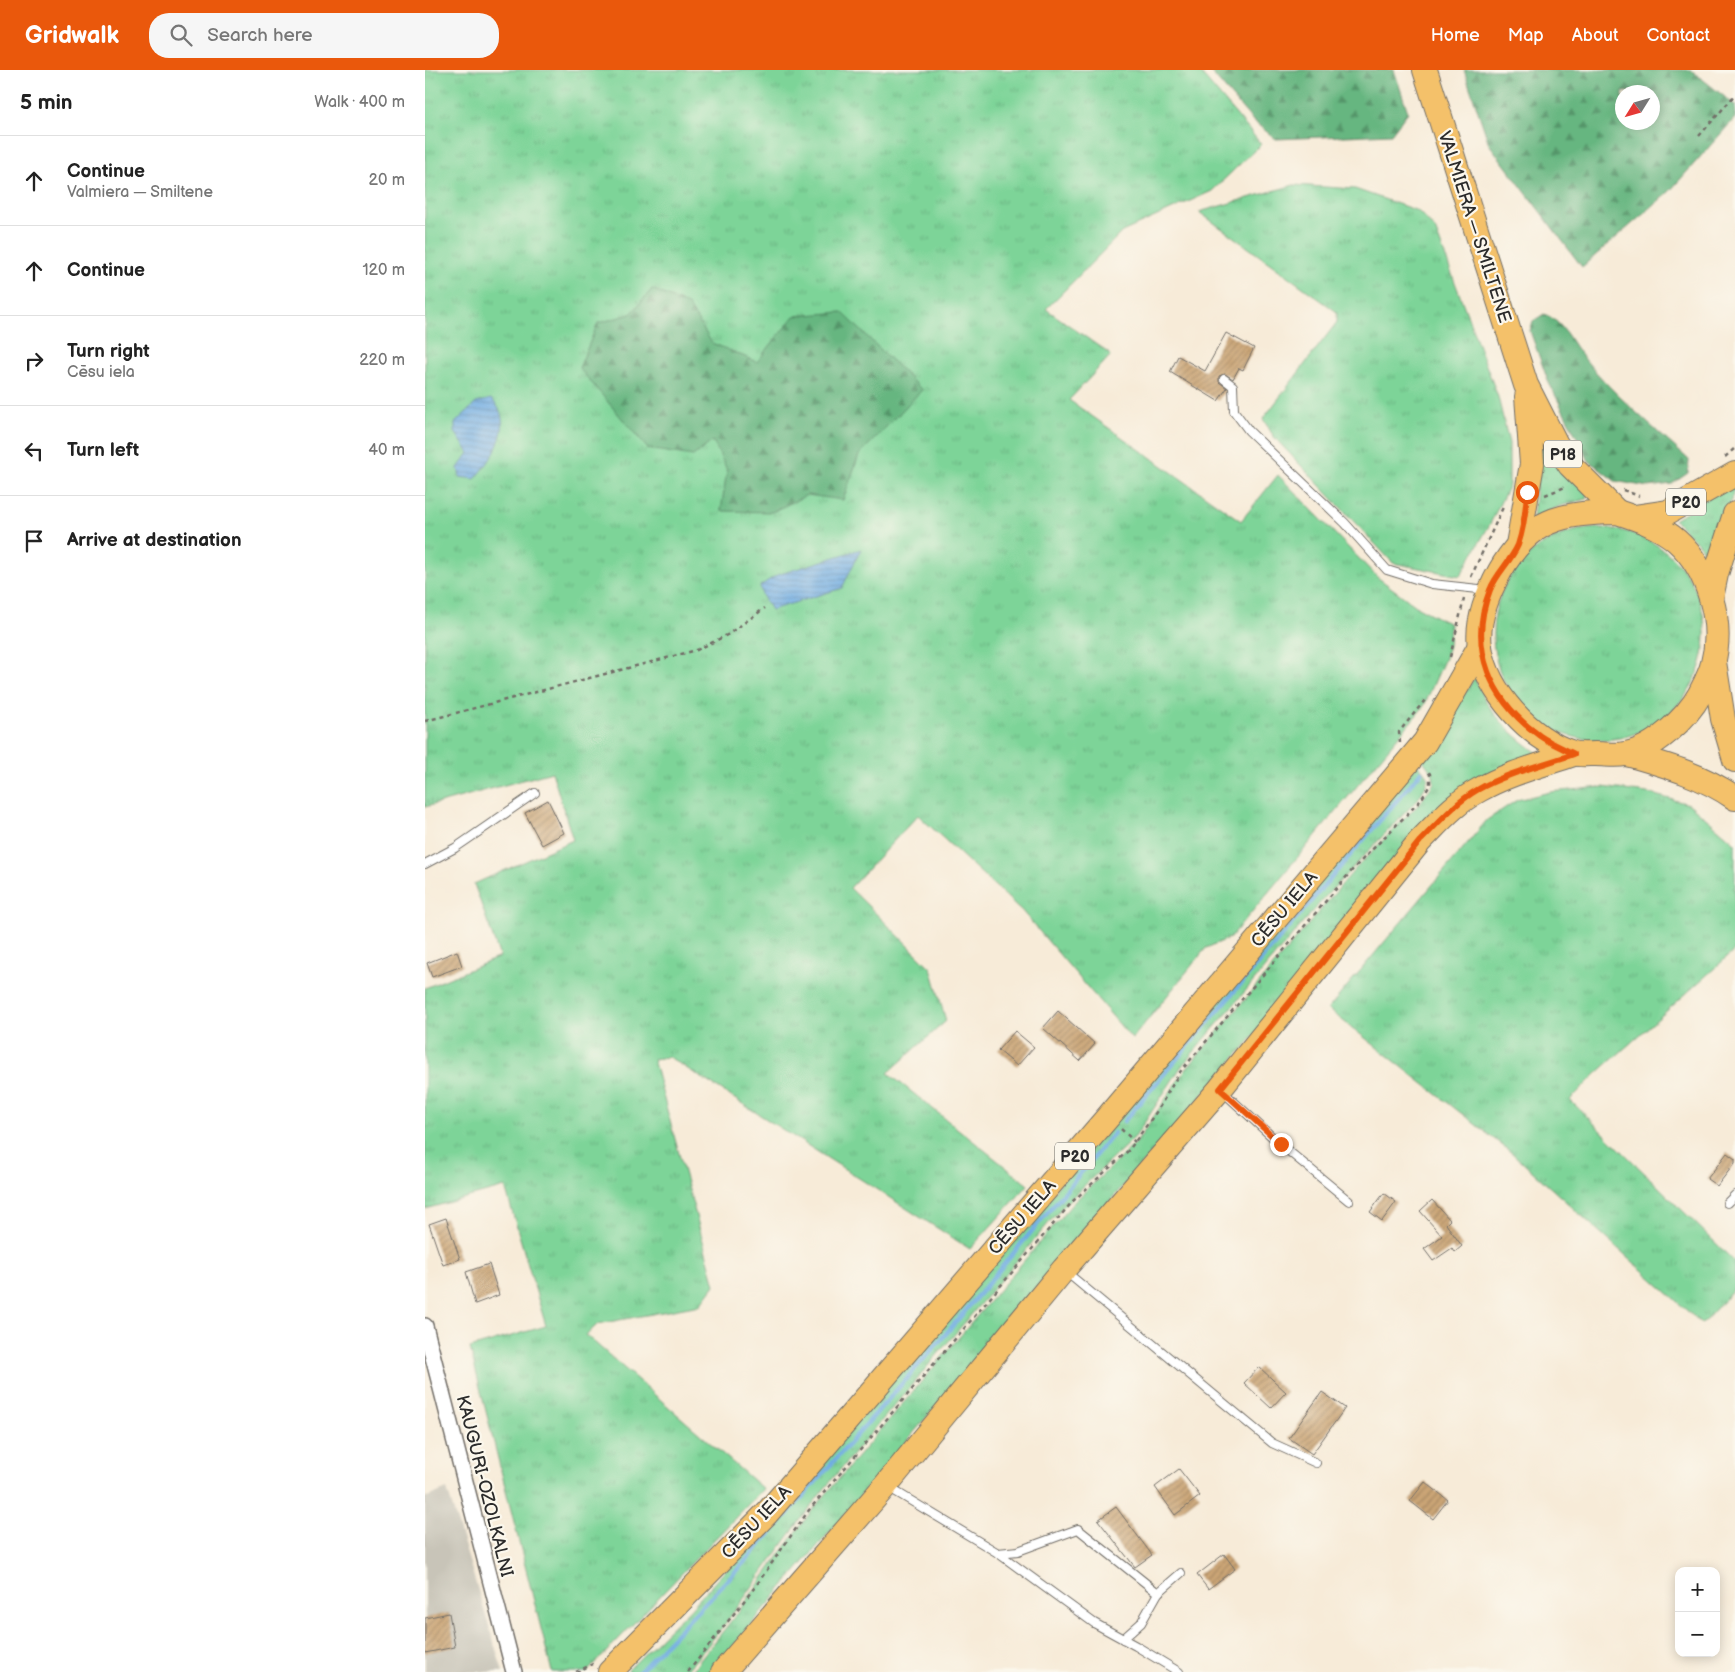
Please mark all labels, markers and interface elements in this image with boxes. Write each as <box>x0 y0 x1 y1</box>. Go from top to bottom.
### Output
search box <box>149 13 499 58</box>
text: Gridwalk <box>25 21 119 50</box>
icon: search <box>167 21 195 49</box>
text: Search here <box>207 24 312 47</box>
text: Home <box>1431 25 1480 46</box>
text: Map <box>1508 25 1544 46</box>
text: About <box>1572 25 1619 46</box>
text: Contact <box>1647 25 1710 46</box>
north arrow <box>1615 85 1660 130</box>
text: 5 min <box>20 90 73 115</box>
text: Walk · 400 m <box>314 93 405 112</box>
street label: VALMIERA — SMILTENE <box>1434 129 1515 326</box>
text: Continue <box>67 160 145 183</box>
icon: ahead <box>20 167 48 195</box>
text: 20 m <box>369 171 405 190</box>
text: Valmiera — Smiltene <box>67 183 213 202</box>
icon: ahead <box>20 257 48 285</box>
text: Continue <box>67 259 145 282</box>
text: 120 m <box>362 261 405 280</box>
text: Turn right <box>67 340 150 363</box>
icon: right <box>20 347 48 375</box>
text: 220 m <box>359 351 405 370</box>
text: Cēsu iela <box>67 363 135 382</box>
icon: left <box>20 437 48 465</box>
text: Turn left <box>67 439 139 462</box>
road number: P18 <box>1544 440 1582 468</box>
text: 40 m <box>368 441 405 460</box>
route start <box>1516 481 1539 504</box>
road number: P20 <box>1666 488 1706 516</box>
icon: arrive <box>20 527 48 555</box>
text: Arrive at destination <box>67 529 242 552</box>
street label: CĒSU IELA <box>1247 867 1322 951</box>
route end <box>1270 1133 1293 1156</box>
road number: P20 <box>1055 1142 1095 1170</box>
street label: CĒSU IELA <box>984 1176 1061 1259</box>
street label: KAUGURI-OZOLKALNI <box>452 1393 517 1579</box>
street label: CĒSU IELA <box>717 1481 796 1563</box>
map controls <box>1675 1567 1720 1657</box>
button: + <box>1675 1567 1720 1612</box>
button: − <box>1675 1612 1720 1657</box>

